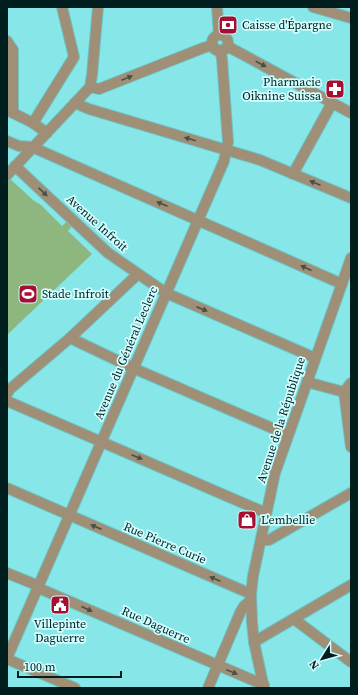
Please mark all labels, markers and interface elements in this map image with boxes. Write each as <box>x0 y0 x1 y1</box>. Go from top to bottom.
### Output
bank icon: Caisse d'Épargne <box>217 14 239 36</box>
place label: Caisse d'Épargne <box>242 17 332 33</box>
one-way arrow <box>255 61 267 68</box>
place label: Pharmacie Oiknine Suissa <box>242 74 322 104</box>
one-way arrow <box>121 75 133 81</box>
pharmacy icon: Pharmacie Oiknine Suissa <box>324 78 346 100</box>
one-way arrow <box>183 136 195 142</box>
one-way arrow <box>309 180 321 187</box>
one-way arrow <box>38 187 48 197</box>
street label: Avenue Infroit <box>63 191 131 255</box>
one-way arrow <box>157 201 168 207</box>
one-way arrow <box>301 265 312 271</box>
sports icon: Stade Infroit <box>17 283 39 305</box>
street label: Avenue du Général Leclerc <box>91 284 161 422</box>
place label: Stade Infroit <box>42 286 109 302</box>
one-way arrow <box>196 306 207 312</box>
street label: Avenue de la République <box>253 355 309 485</box>
one-way arrow <box>132 454 143 460</box>
shop icon: L'embellie <box>236 509 258 531</box>
place label: L'embellie <box>261 512 315 528</box>
street label: Rue Pierre Curie <box>121 518 209 568</box>
one-way arrow <box>90 524 101 530</box>
one-way arrow <box>208 575 220 581</box>
public building icon: Villepinte Daguerre <box>49 594 71 616</box>
street label: Rue Daguerre <box>119 603 193 647</box>
one-way arrow <box>81 606 93 612</box>
place label: Villepinte Daguerre <box>34 616 86 646</box>
north arrow <box>302 639 342 679</box>
scale bar <box>18 653 121 679</box>
text: N <box>306 657 323 672</box>
text: 100 m <box>24 659 56 675</box>
one-way arrow <box>227 669 239 675</box>

